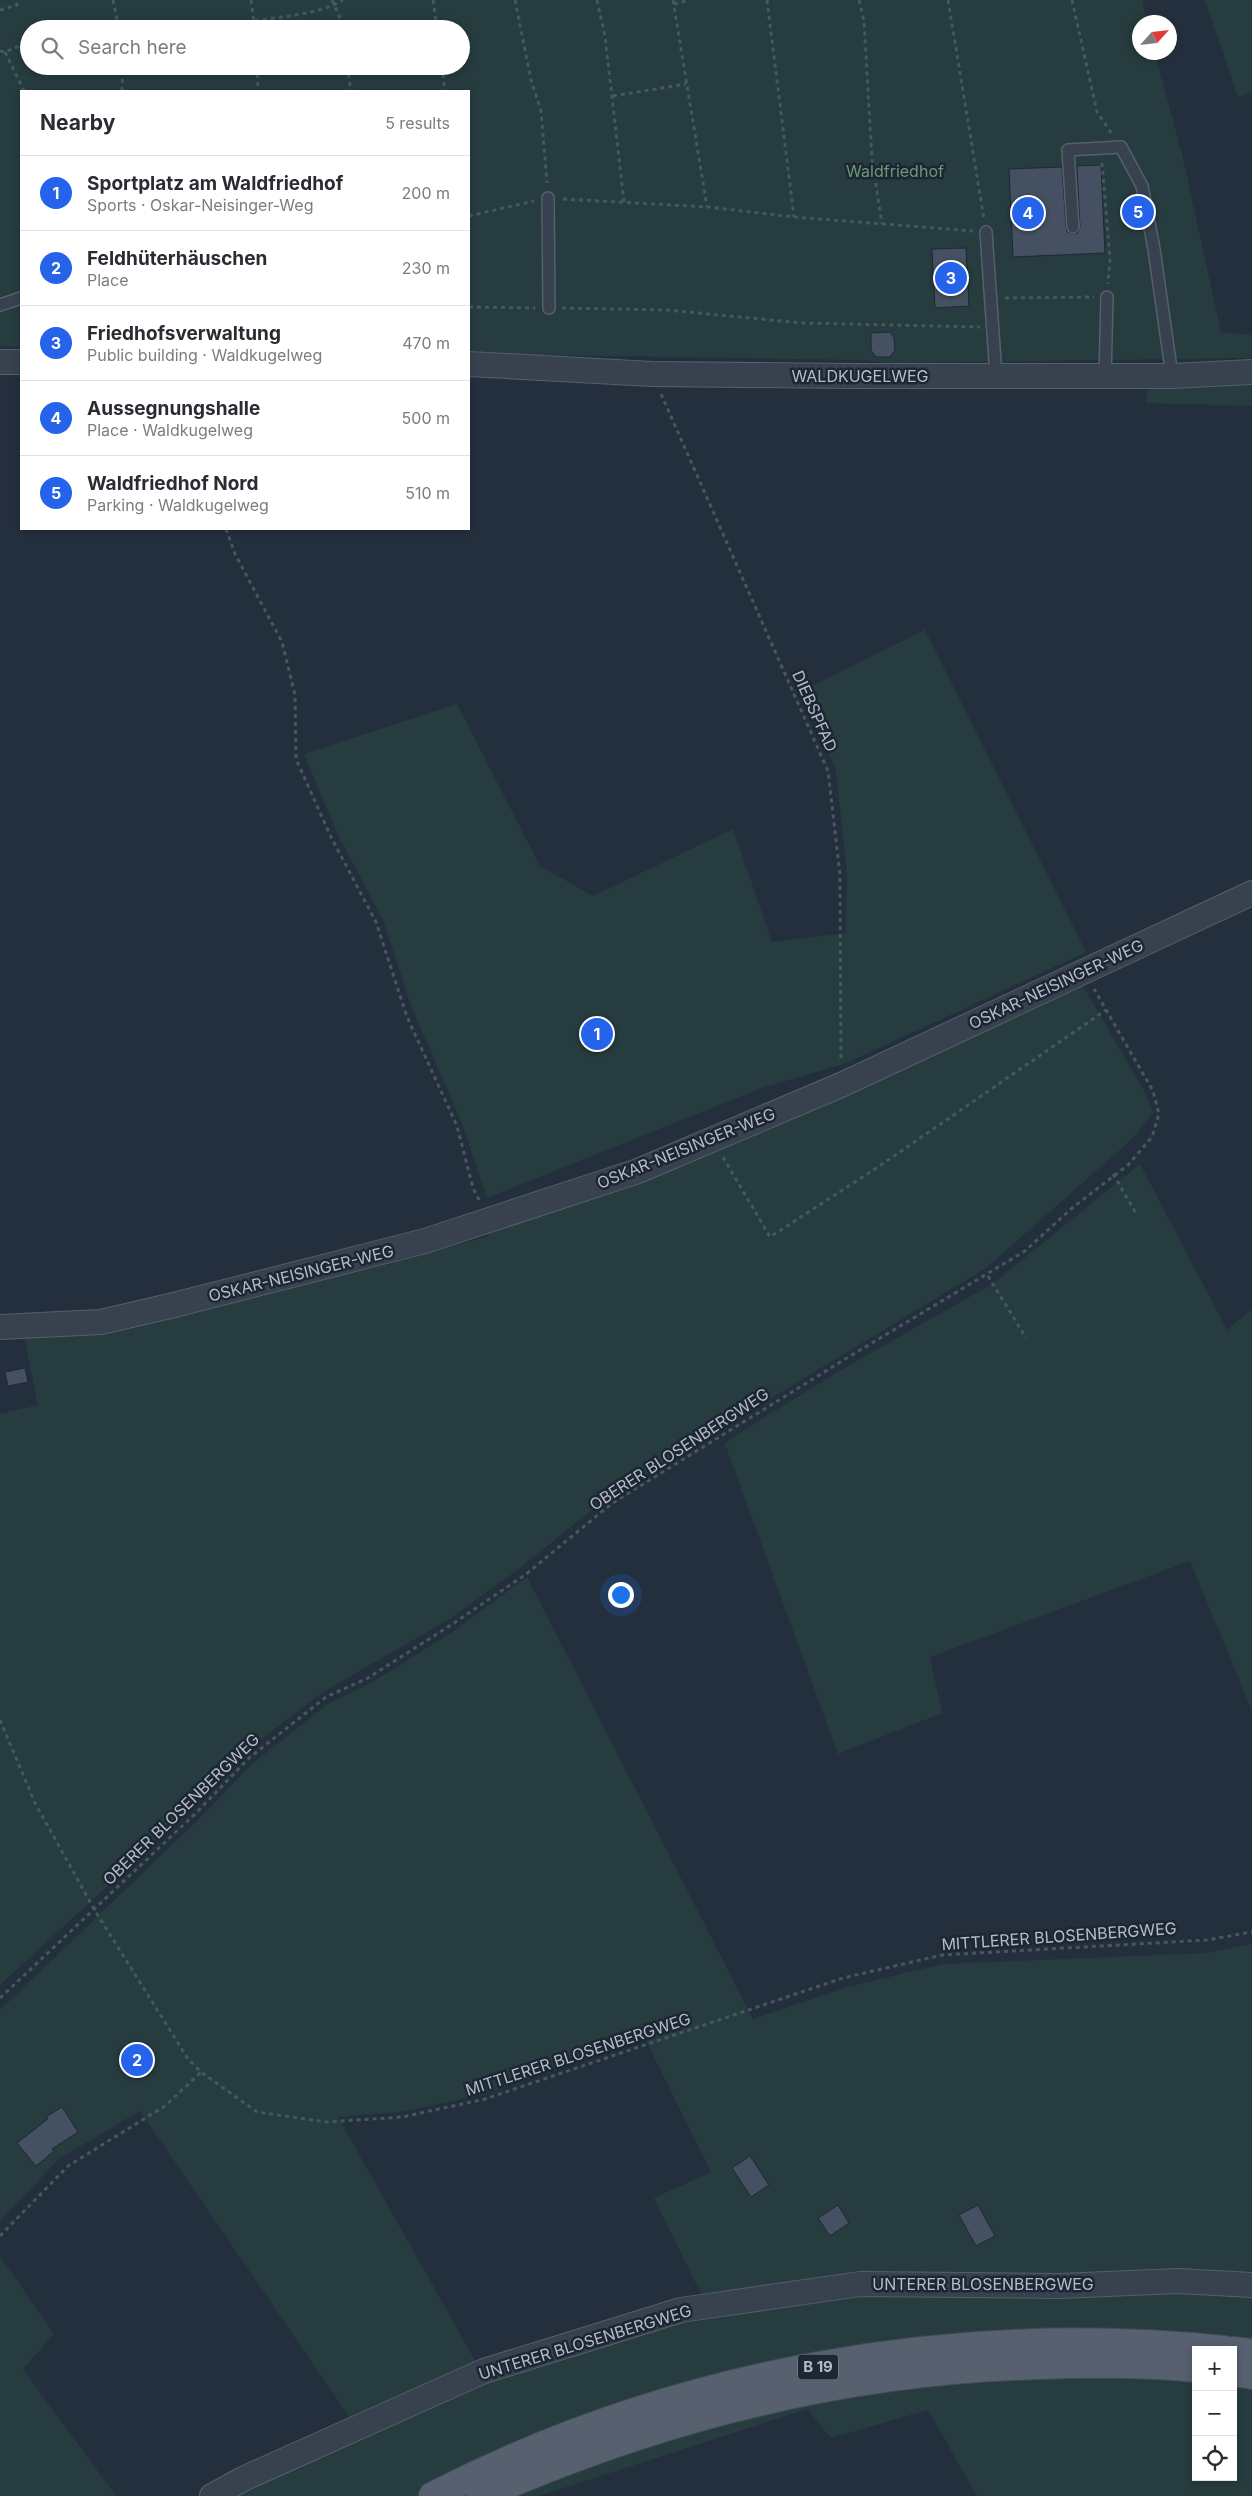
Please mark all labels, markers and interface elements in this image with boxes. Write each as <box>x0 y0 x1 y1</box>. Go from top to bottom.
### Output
north arrow <box>1132 15 1177 60</box>
search box <box>20 20 470 75</box>
icon: search <box>38 34 66 62</box>
text: Search here <box>78 36 187 59</box>
text: Nearby <box>40 110 115 135</box>
text: 5 results <box>385 113 450 133</box>
park label: Waldfriedhof <box>846 161 944 181</box>
text: Sportplatz am Waldfriedhof <box>87 172 343 195</box>
text: 1 <box>53 183 59 203</box>
text: 200 m <box>402 183 450 203</box>
pin: 5 <box>1122 193 1154 231</box>
pin: 4 <box>1012 194 1044 232</box>
text: Sports · Oskar-Neisinger-Weg <box>87 195 313 215</box>
text: Feldhüterhäuschen <box>87 247 267 270</box>
text: 2 <box>51 258 61 278</box>
text: 230 m <box>402 258 450 278</box>
pin: 3 <box>935 259 967 297</box>
text: Place <box>87 270 129 290</box>
text: Friedhofsverwaltung <box>87 322 281 345</box>
text: 3 <box>51 333 61 353</box>
text: 470 m <box>402 333 450 353</box>
text: Public building · Waldkugelweg <box>87 345 322 365</box>
street label: WALDKUGELWEG <box>791 366 929 386</box>
text: Aussegnungshalle <box>87 397 260 420</box>
text: 4 <box>51 408 61 428</box>
text: 500 m <box>402 408 450 428</box>
text: Place · Waldkugelweg <box>87 420 253 440</box>
text: Waldfriedhof Nord <box>87 472 259 495</box>
text: 5 <box>51 483 61 503</box>
text: 510 m <box>405 483 450 503</box>
text: Parking · Waldkugelweg <box>87 495 269 515</box>
street label: DIEBSPFAD <box>788 667 842 755</box>
street label: OSKAR-NEISINGER-WEG <box>966 935 1146 1033</box>
pin: 1 <box>581 1015 613 1053</box>
street label: OSKAR-NEISINGER-WEG <box>594 1103 778 1193</box>
street label: OSKAR-NEISINGER-WEG <box>206 1240 396 1306</box>
street label: OBERER BLOSENBERGWEG <box>586 1383 772 1515</box>
your location <box>608 1582 634 1608</box>
street label: OBERER BLOSENBERGWEG <box>99 1729 263 1889</box>
street label: MITTLERER BLOSENBERGWEG <box>941 1918 1177 1954</box>
street label: MITTLERER BLOSENBERGWEG <box>463 2008 693 2100</box>
pin: 2 <box>121 2041 153 2079</box>
street label: UNTERER BLOSENBERGWEG <box>872 2274 1094 2294</box>
street label: UNTERER BLOSENBERGWEG <box>476 2300 694 2384</box>
map controls <box>1192 2346 1237 2481</box>
button: + <box>1192 2346 1237 2391</box>
road number: B 19 <box>798 2354 838 2380</box>
button: − <box>1192 2391 1237 2436</box>
button: locate <box>1192 2436 1237 2481</box>

